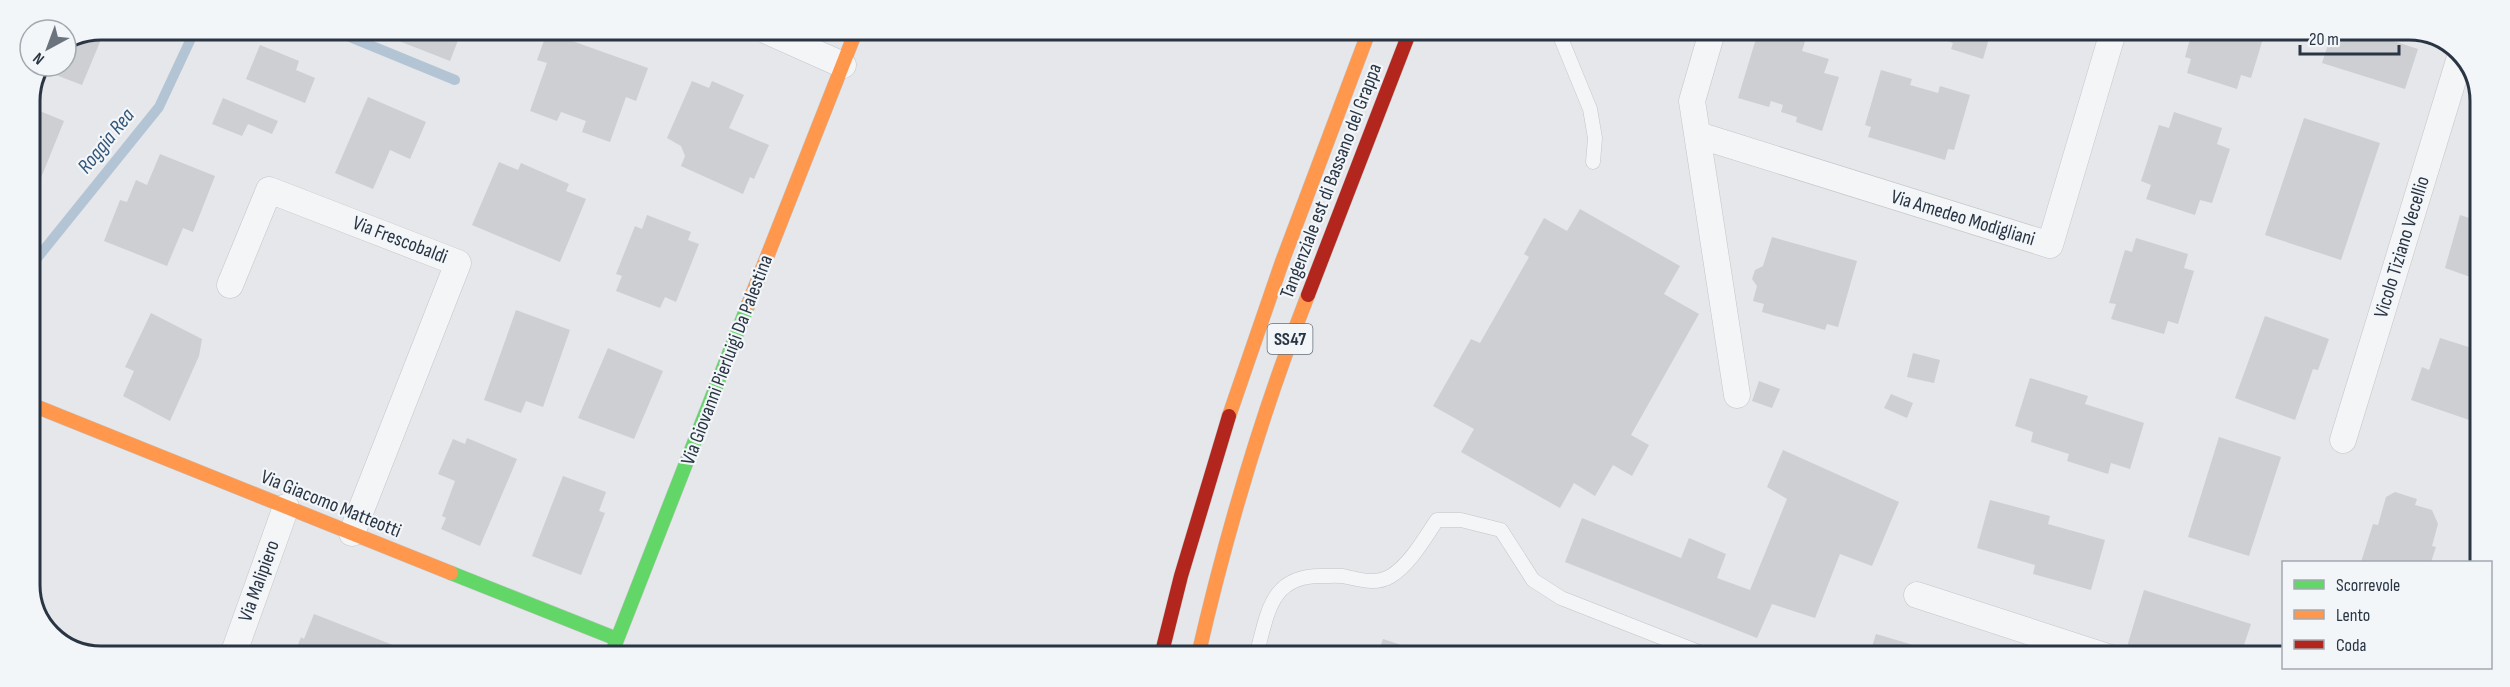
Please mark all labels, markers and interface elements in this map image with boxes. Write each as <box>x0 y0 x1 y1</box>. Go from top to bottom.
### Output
north arrow <box>18 18 78 78</box>
scale bar <box>2300 18 2399 56</box>
text: 20 m <box>2309 29 2339 50</box>
text: N <box>30 48 49 68</box>
street label: Tangenziale est di Bassano del Grappa <box>1275 60 1387 302</box>
water label: Roggia Rea <box>72 103 140 179</box>
street label: Vicolo Tiziano Vecellio <box>2369 173 2435 321</box>
street label: Via Amedeo Modigliani <box>1888 185 2038 251</box>
street label: Via Frescobaldi <box>349 211 451 269</box>
street label: Via Giovanni Pierluigi Da Palestina <box>676 252 778 468</box>
road number: SS47 <box>1268 324 1312 354</box>
street label: Via Giacomo Matteotti <box>257 465 405 543</box>
street label: Via Malipiero <box>233 537 285 625</box>
legend <box>2282 561 2492 669</box>
text: Scorrevole <box>2336 575 2400 596</box>
text: Lento <box>2336 605 2370 626</box>
text: Coda <box>2336 635 2367 656</box>

